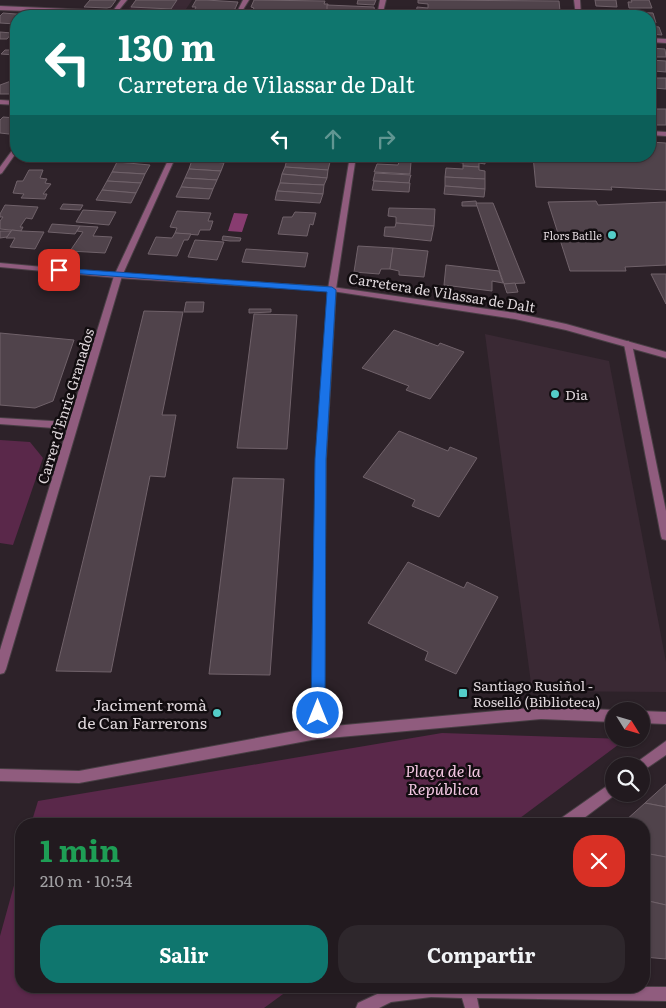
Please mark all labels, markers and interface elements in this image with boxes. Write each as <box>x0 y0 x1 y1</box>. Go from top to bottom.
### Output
text: 130 m <box>118 20 215 72</box>
icon: left <box>35 30 100 95</box>
text: Carretera de Vilassar de Dalt <box>118 67 415 100</box>
icon: left <box>266 125 294 153</box>
icon: ahead <box>319 125 347 153</box>
icon: right <box>372 125 400 153</box>
place label: Flors Batlle <box>543 227 602 243</box>
marker: Flors Batlle <box>606 229 618 241</box>
pin <box>38 249 80 291</box>
icon: arrive <box>45 256 73 284</box>
street label: Carretera de Vilassar de Dalt <box>347 267 537 317</box>
street label: Carrer d'Enric Granados <box>32 326 98 486</box>
place label: Dia <box>565 384 588 404</box>
marker: Dia <box>549 388 561 400</box>
place label: Santiago Rusiñol - Roselló (Biblioteca) <box>473 675 600 711</box>
position arrow <box>291 686 343 738</box>
marker: Santiago Rusiñol - Roselló (Biblioteca) <box>457 687 469 699</box>
place label: Jaciment romà de Can Farrerons <box>78 692 207 734</box>
north arrow <box>605 702 650 748</box>
map controls <box>605 702 650 802</box>
marker: Jaciment romà de Can Farrerons <box>211 707 223 719</box>
button: search <box>605 757 650 802</box>
park label: Plaça de la República <box>405 758 482 800</box>
text: 1 min <box>40 827 120 871</box>
button: close <box>573 835 625 887</box>
text: 210 m · 10:54 <box>40 868 132 892</box>
button: Salir <box>40 925 328 983</box>
button: Compartir <box>338 925 625 983</box>

